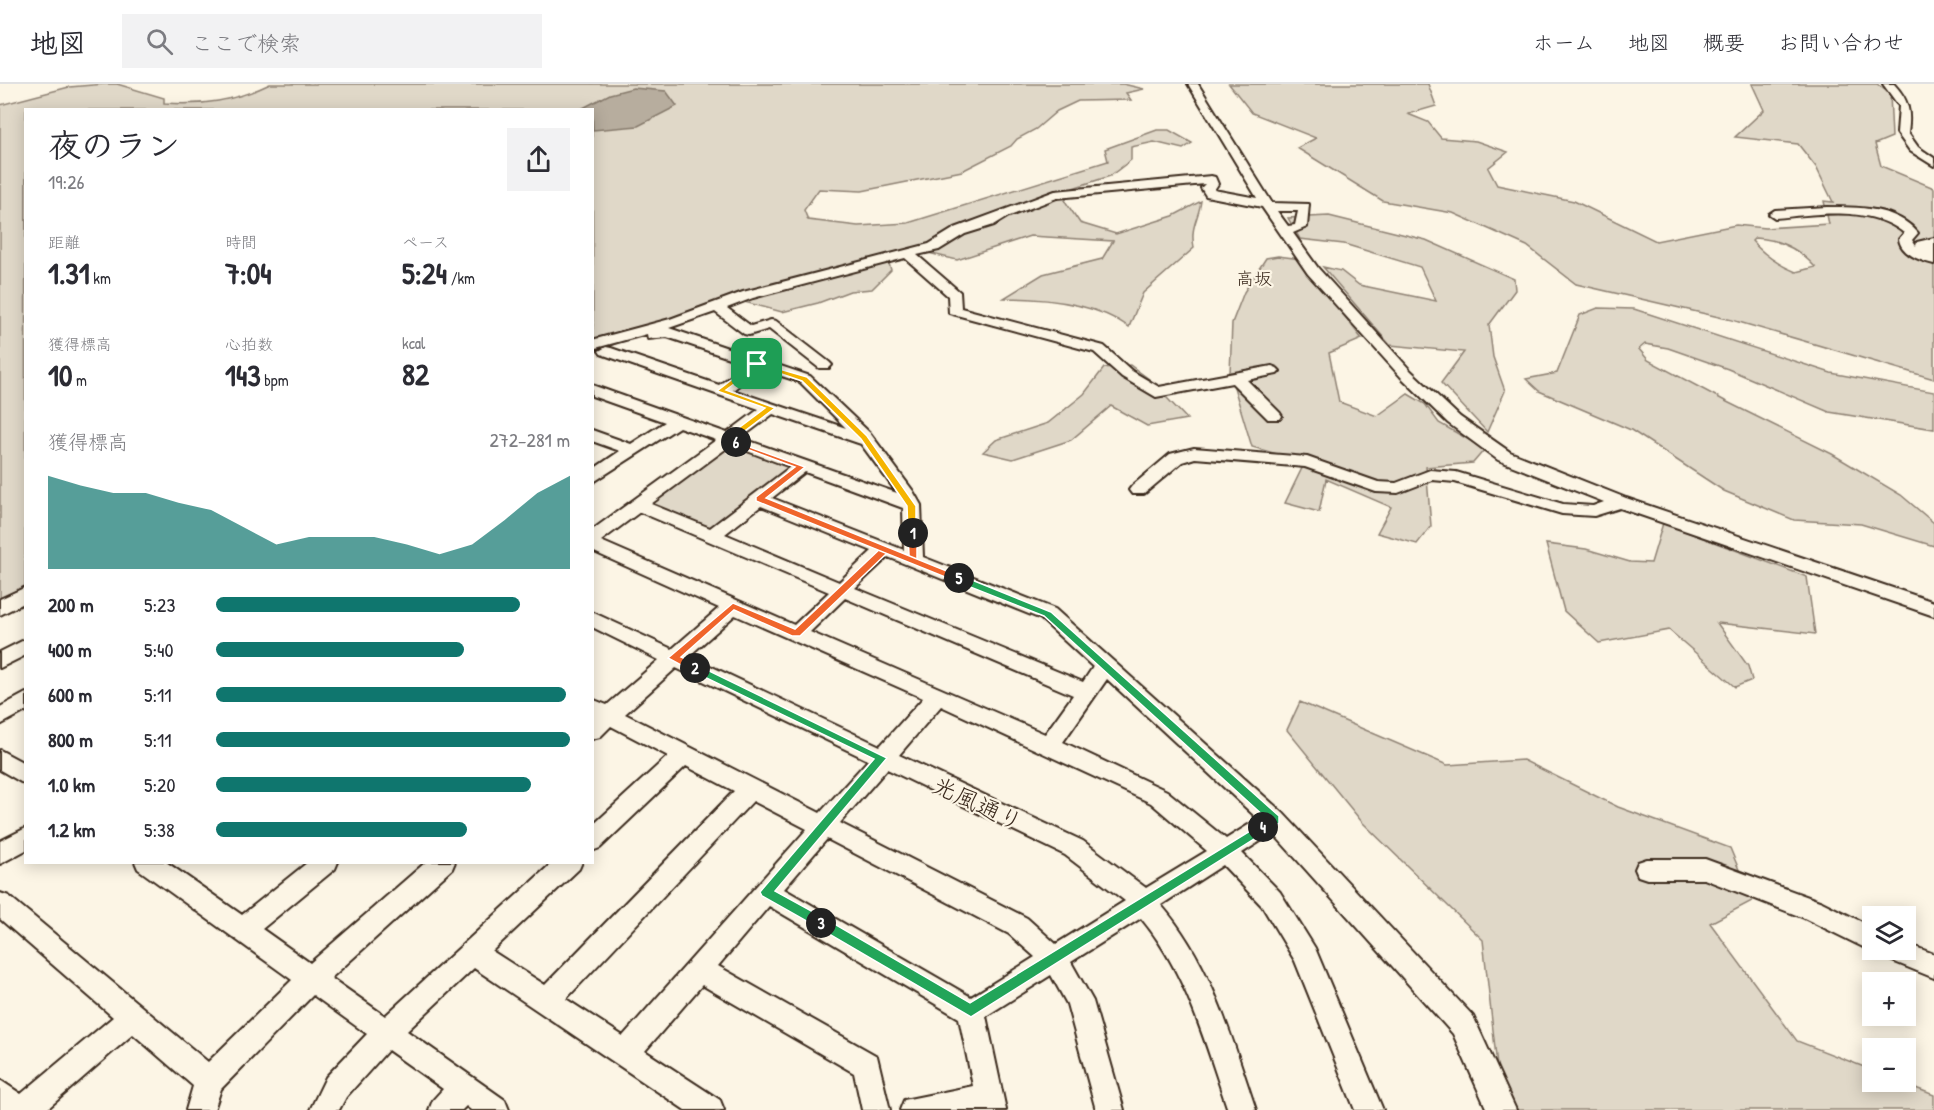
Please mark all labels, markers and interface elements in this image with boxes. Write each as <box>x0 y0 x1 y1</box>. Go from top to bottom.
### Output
search box <box>122 14 542 68</box>
text: 地図 <box>30 24 86 62</box>
icon: search <box>143 25 176 58</box>
text: ここで検索 <box>191 28 301 58</box>
text: ホーム <box>1533 28 1595 57</box>
text: 地図 <box>1628 28 1670 57</box>
text: 概要 <box>1703 28 1745 57</box>
text: お問い合わせ <box>1778 28 1904 57</box>
text: 夜のラン <box>48 123 180 167</box>
button: share <box>507 128 570 191</box>
text: 19:26 <box>48 168 85 195</box>
text: 距離 <box>48 231 80 253</box>
text: 時間 <box>225 231 257 253</box>
text: ペース <box>402 231 449 253</box>
text: 1.31 <box>48 253 90 293</box>
text: 7:04 <box>225 253 272 293</box>
text: 5:24 <box>402 253 447 293</box>
district label: 高坂 <box>1236 266 1272 291</box>
text: km <box>90 267 111 289</box>
text: /km <box>447 267 475 289</box>
text: kcal <box>402 332 425 354</box>
text: 獲得標高 <box>48 333 112 355</box>
text: 心拍数 <box>225 333 273 355</box>
pin <box>731 338 782 389</box>
icon: arrive <box>740 347 773 380</box>
text: 82 <box>402 354 429 394</box>
text: 10 <box>48 355 72 395</box>
text: 143 <box>225 355 261 395</box>
text: m <box>72 369 87 391</box>
text: bpm <box>261 369 289 391</box>
text: 272–281 m <box>490 426 570 453</box>
pin: 6 <box>721 427 751 457</box>
text: 獲得標高 <box>48 428 128 455</box>
text: 6 <box>733 431 739 453</box>
pin: 1 <box>898 518 928 548</box>
text: 1 <box>910 522 916 544</box>
pin: 5 <box>944 563 974 593</box>
text: 5 <box>956 567 962 589</box>
text: 200 m <box>48 591 93 618</box>
text: 5:23 <box>144 591 175 618</box>
text: 400 m <box>48 636 92 663</box>
text: 5:40 <box>144 636 174 663</box>
pin: 2 <box>680 653 710 683</box>
text: 2 <box>691 657 699 679</box>
text: 600 m <box>48 681 92 708</box>
text: 5:11 <box>144 681 172 708</box>
text: 800 m <box>48 726 93 753</box>
text: 5:11 <box>144 726 172 753</box>
street label: 光風通り <box>928 768 1028 838</box>
text: 1.0 km <box>48 771 95 798</box>
text: 5:20 <box>144 771 175 798</box>
pin: 4 <box>1248 812 1278 842</box>
text: 1.2 km <box>48 816 95 843</box>
text: 5:38 <box>144 816 175 843</box>
text: 4 <box>1260 816 1266 838</box>
map controls <box>1862 906 1916 1092</box>
button: layers <box>1862 906 1916 960</box>
pin: 3 <box>806 908 836 938</box>
text: 3 <box>817 912 825 934</box>
button: + <box>1862 972 1916 1026</box>
button: − <box>1862 1038 1916 1092</box>

